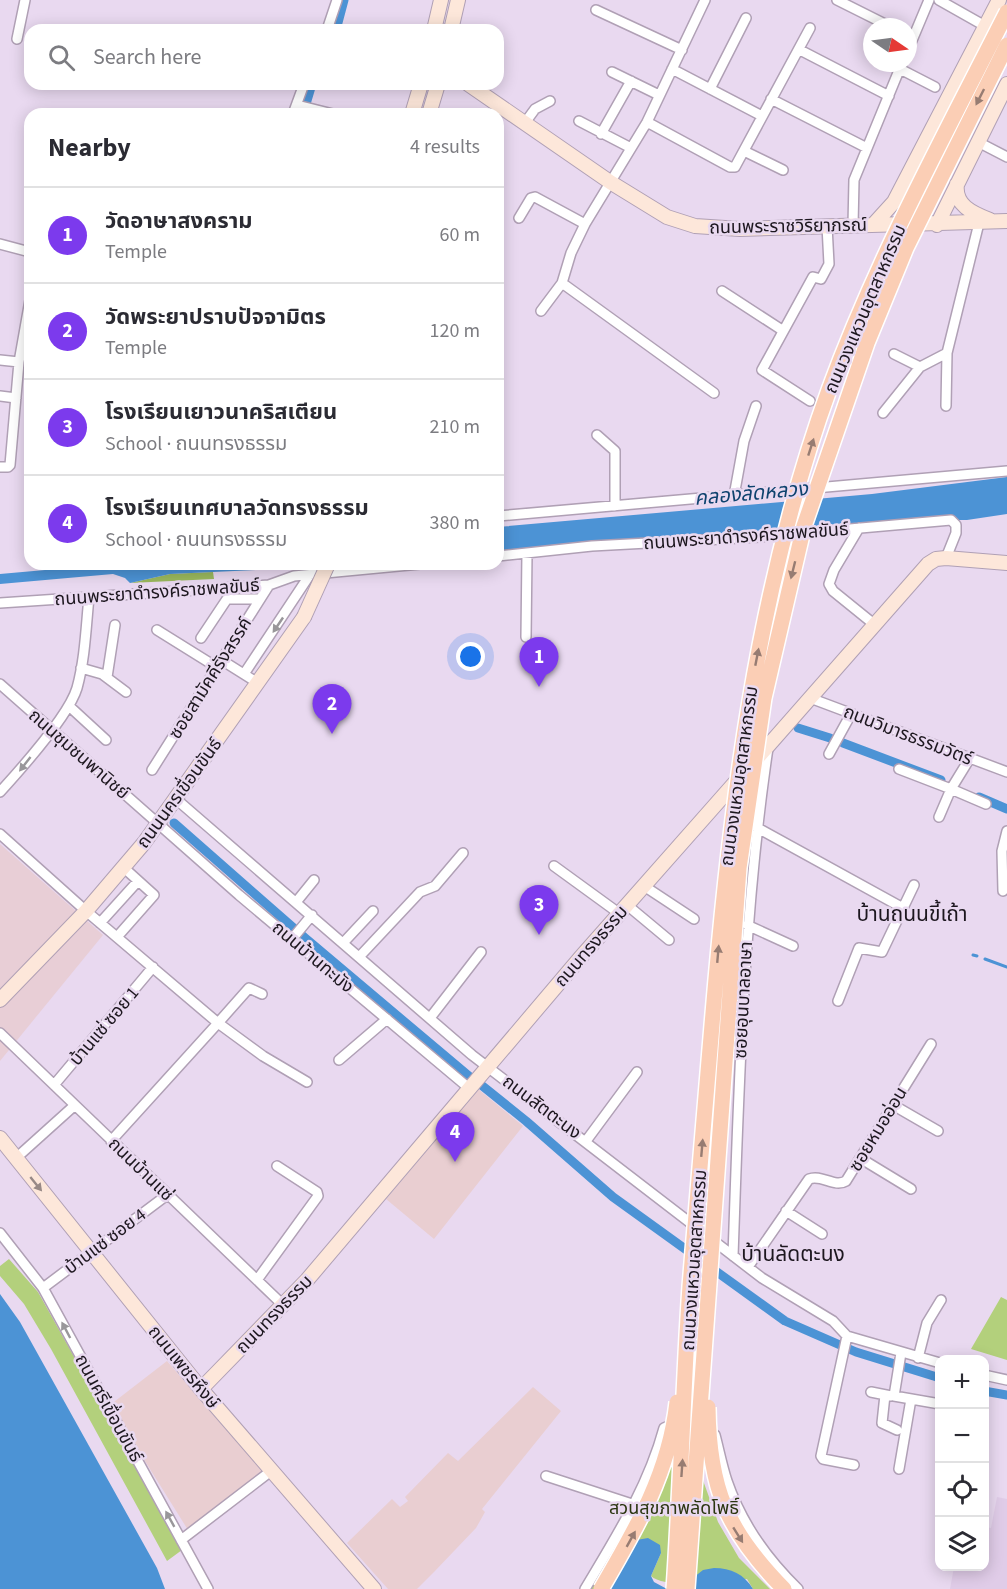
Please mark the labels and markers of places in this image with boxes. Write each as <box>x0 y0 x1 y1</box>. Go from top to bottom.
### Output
pin: 1 <box>520 638 558 687</box>
pin: 2 <box>312 684 352 734</box>
pin: 3 <box>520 886 558 935</box>
pin: 4 <box>436 1112 474 1162</box>

